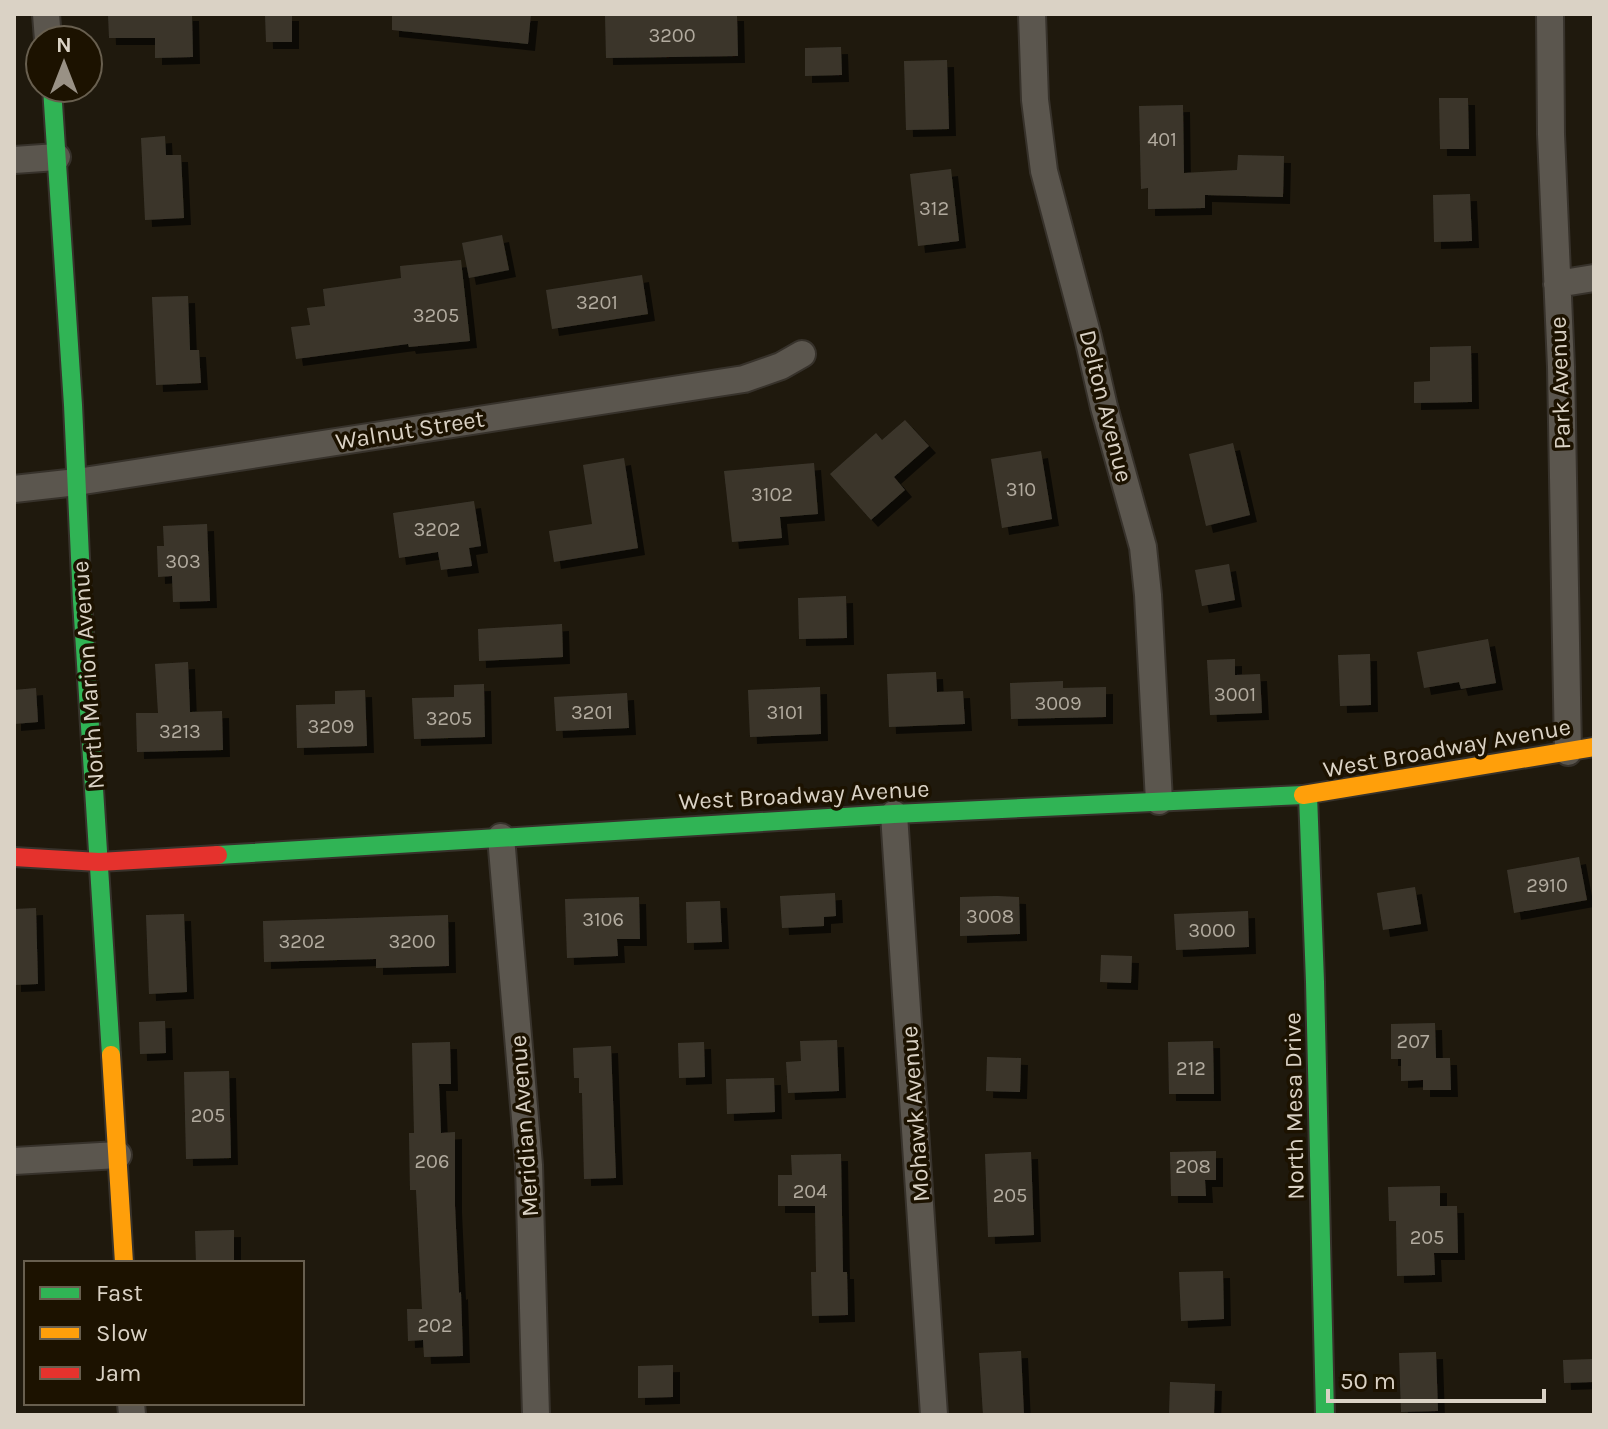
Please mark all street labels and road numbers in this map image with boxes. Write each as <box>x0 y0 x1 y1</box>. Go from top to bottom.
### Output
street label: Park Avenue <box>1544 316 1576 450</box>
street label: Delton Avenue <box>1074 327 1138 485</box>
street label: Walnut Street <box>334 404 486 456</box>
street label: North Marion Avenue <box>66 560 110 790</box>
street label: West Broadway Avenue <box>1321 712 1573 784</box>
street label: West Broadway Avenue <box>678 774 930 816</box>
street label: North Mesa Drive <box>1278 1012 1310 1200</box>
street label: Mohawk Avenue <box>895 1025 935 1203</box>
street label: Meridian Avenue <box>504 1034 544 1218</box>

